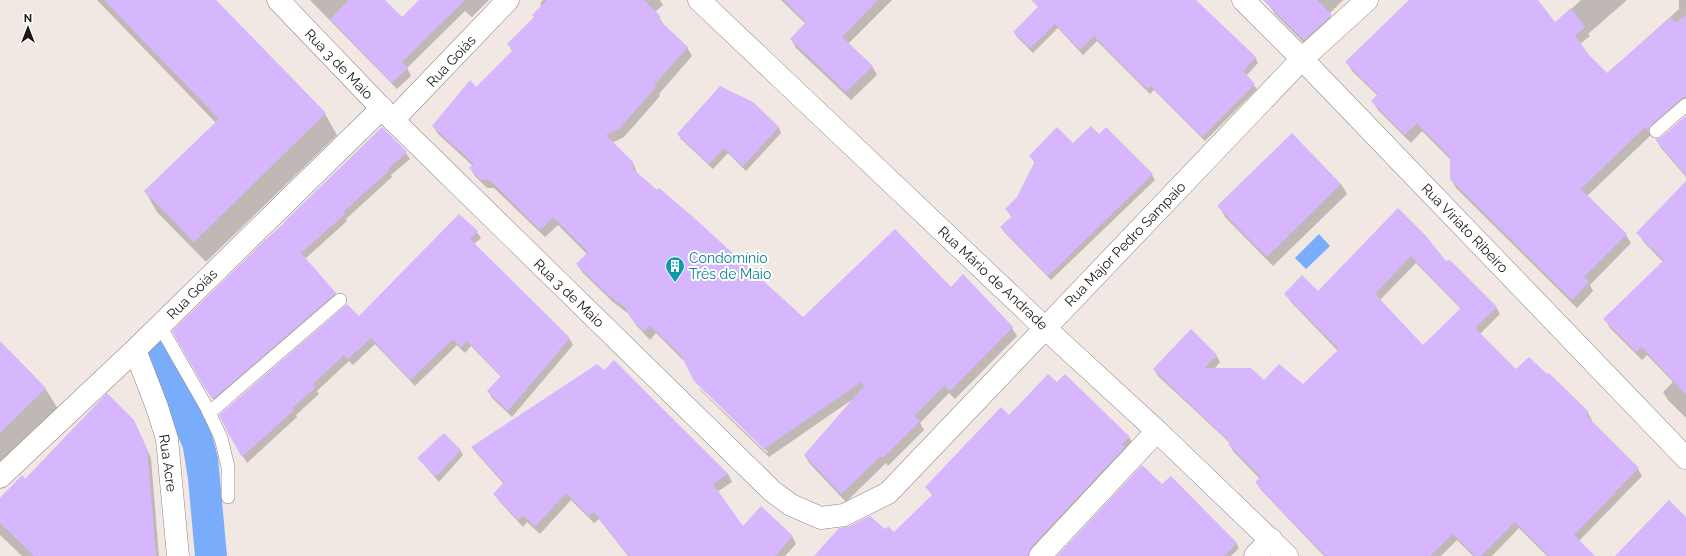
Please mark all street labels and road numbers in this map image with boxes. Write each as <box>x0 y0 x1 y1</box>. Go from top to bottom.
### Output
street label: Rua 3 de Maio <box>302 26 376 102</box>
street label: Rua Goiás <box>423 32 479 90</box>
street label: Rua Major Pedro Sampaio <box>1061 178 1189 310</box>
street label: Rua Viriato Ribeiro <box>1418 180 1512 276</box>
street label: Rua Mário de Andrade <box>935 223 1051 333</box>
street label: Rua 3 de Maio <box>531 256 607 330</box>
street label: Rua Goiás <box>164 265 221 322</box>
street label: Rua Acre <box>156 433 180 493</box>

